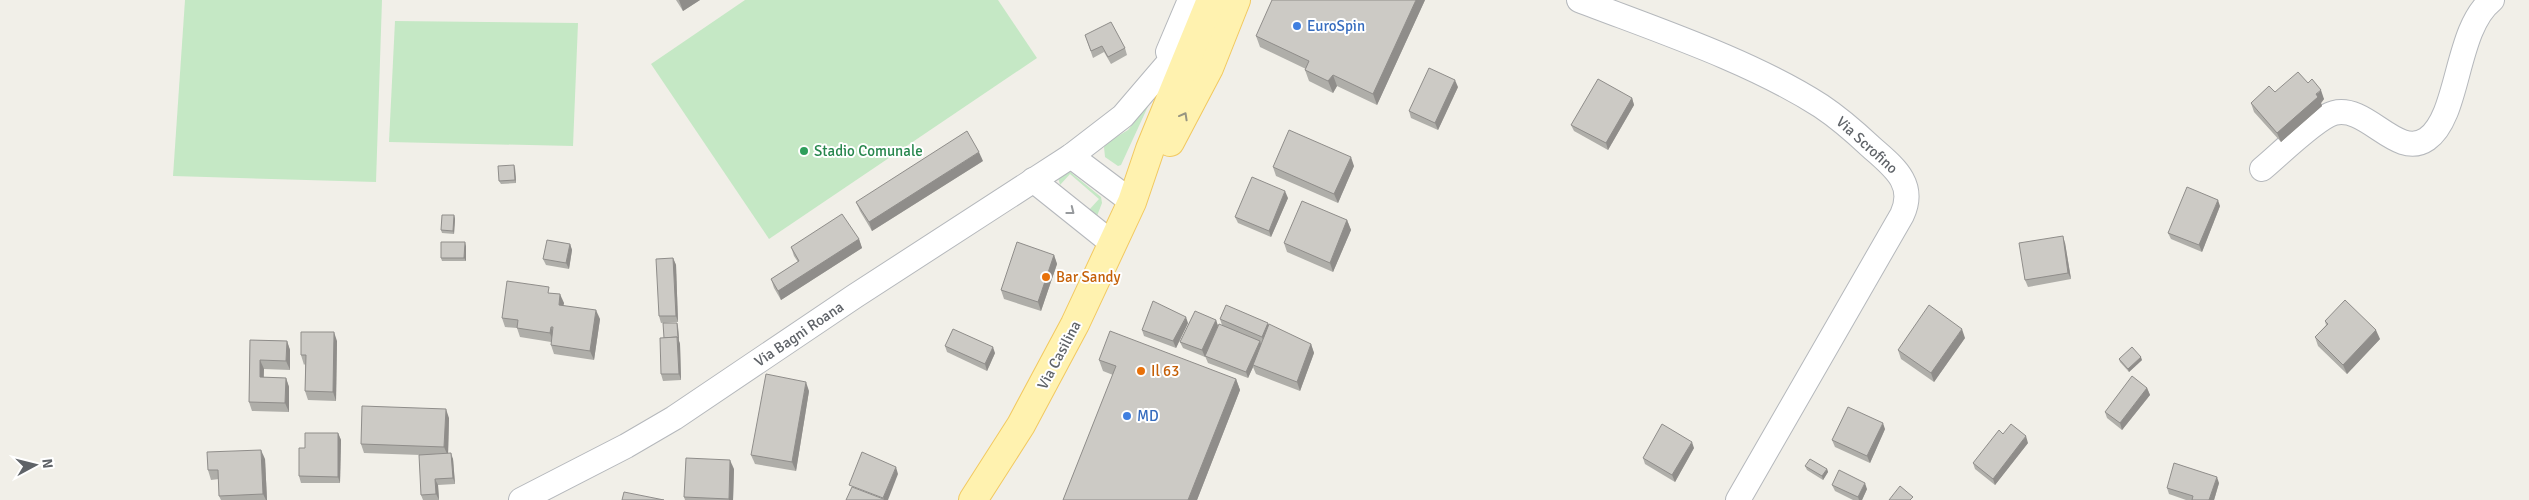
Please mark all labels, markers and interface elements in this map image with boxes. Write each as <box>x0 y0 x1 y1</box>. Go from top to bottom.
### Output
place label: EuroSpin <box>1307 17 1365 35</box>
marker: EuroSpin <box>1291 20 1303 32</box>
one-way arrow <box>1178 112 1188 121</box>
street label: Via Scrofino <box>1833 113 1902 177</box>
place label: Stadio Comunale <box>814 142 923 160</box>
marker: Stadio Comunale <box>798 145 810 157</box>
one-way arrow <box>1065 205 1074 213</box>
place label: Bar Sandy <box>1056 268 1121 286</box>
marker: Bar Sandy <box>1040 271 1052 283</box>
street label: Via Bagni Roana <box>751 298 847 370</box>
street label: Via Casilina <box>1033 318 1085 392</box>
place label: Il 63 <box>1151 362 1179 380</box>
marker: Il 63 <box>1135 365 1147 377</box>
place label: MD <box>1137 407 1159 425</box>
marker: MD <box>1121 410 1133 422</box>
north arrow <box>10 440 60 490</box>
text: N <box>38 458 56 469</box>

